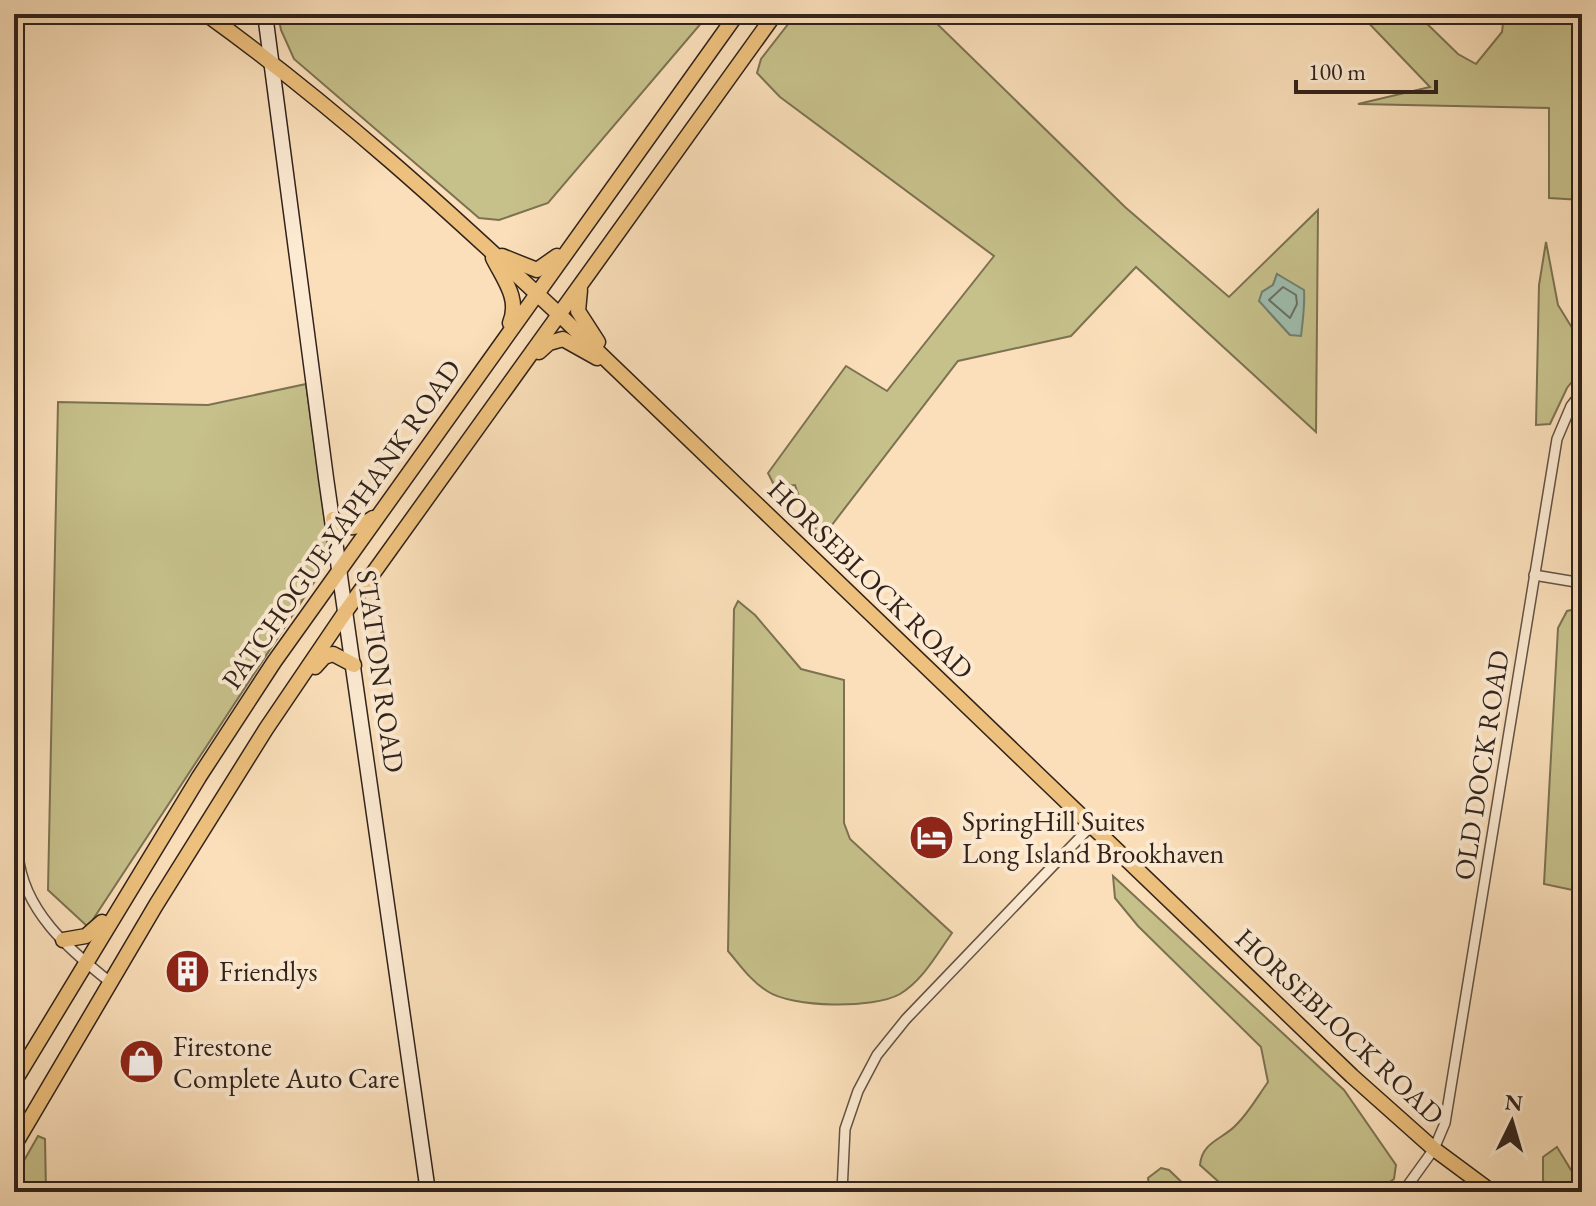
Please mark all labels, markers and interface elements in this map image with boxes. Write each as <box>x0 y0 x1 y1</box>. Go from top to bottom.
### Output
scale bar <box>1296 44 1436 94</box>
text: 100 m <box>1308 56 1366 87</box>
street label: PATCHOGUE-YAPHANK ROAD <box>213 352 469 696</box>
street label: HORSEBLOCK ROAD <box>760 471 982 687</box>
street label: STATION ROAD <box>349 567 413 775</box>
street label: OLD DOCK ROAD <box>1445 647 1517 883</box>
place label: SpringHill Suites Long Island Brookhaven <box>962 803 1225 871</box>
hotel icon: SpringHill Suites Long Island Brookhaven <box>907 813 955 861</box>
street label: HORSEBLOCK ROAD <box>1228 920 1452 1132</box>
building icon: Friendlys <box>164 947 212 995</box>
place label: Friendlys <box>219 953 317 989</box>
place label: Firestone Complete Auto Care <box>173 1028 399 1096</box>
shop icon: Firestone Complete Auto Care <box>118 1038 166 1086</box>
north arrow <box>1472 1082 1552 1162</box>
text: N <box>1504 1087 1524 1118</box>

